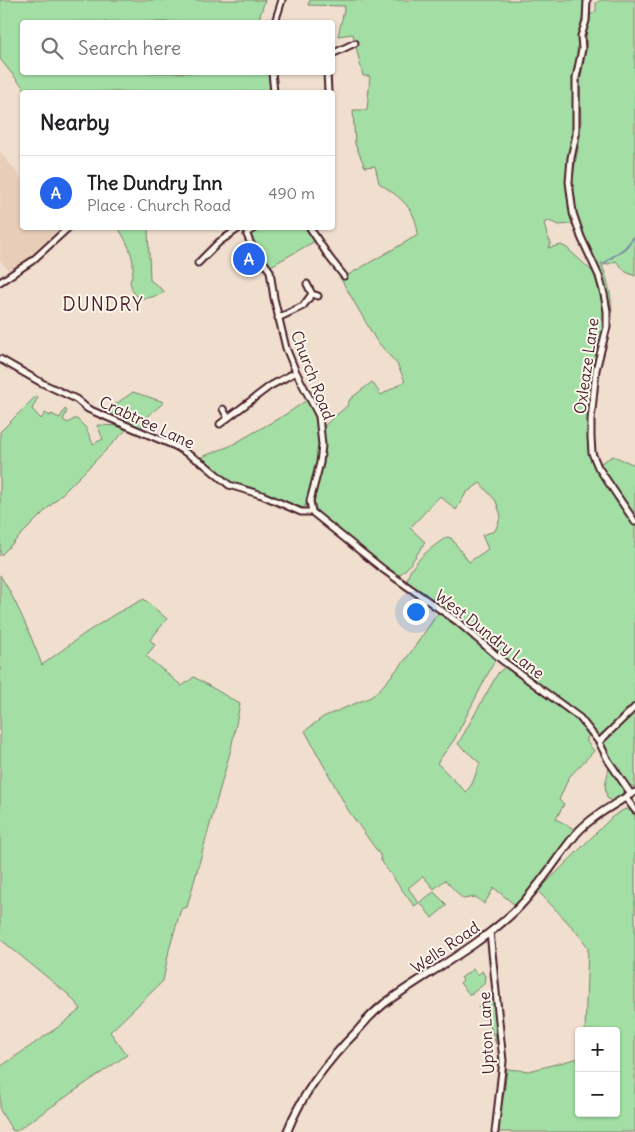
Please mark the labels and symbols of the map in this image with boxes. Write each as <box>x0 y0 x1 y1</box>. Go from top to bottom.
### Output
pin: A <box>233 240 265 278</box>
district label: DUNDRY <box>62 292 144 316</box>
street label: Oxleaze Lane <box>569 317 603 415</box>
street label: Church Road <box>287 327 339 423</box>
street label: Crabtree Lane <box>96 391 198 453</box>
street label: West Dundry Lane <box>431 585 549 683</box>
your location <box>403 599 429 625</box>
street label: Wells Road <box>407 917 483 977</box>
street label: Upton Lane <box>474 991 498 1075</box>

